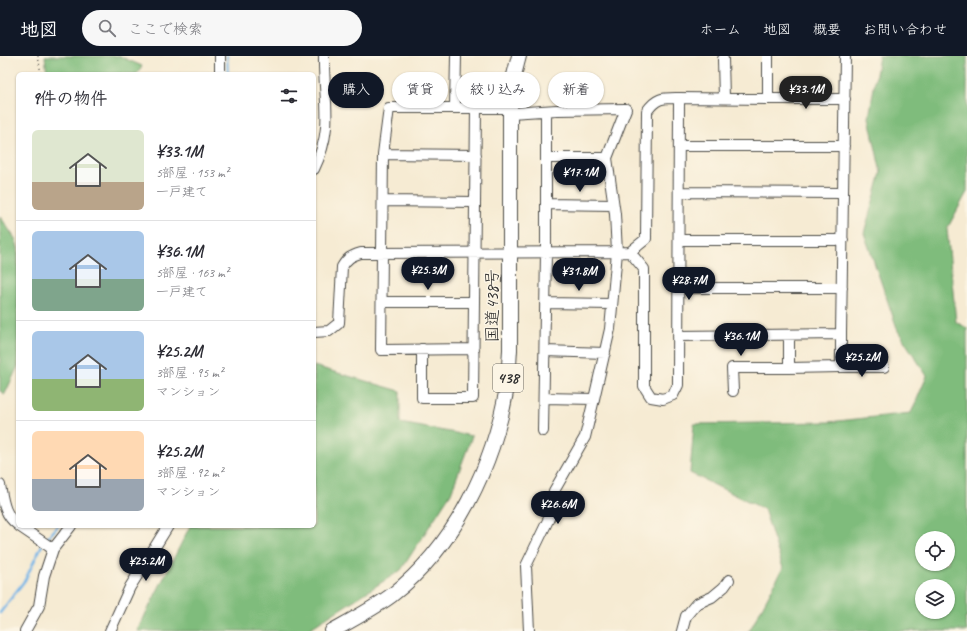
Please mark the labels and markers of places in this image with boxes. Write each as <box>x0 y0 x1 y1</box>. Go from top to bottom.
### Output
pin: ¥33.1M <box>773 76 839 110</box>
pin: ¥17.1M <box>547 159 613 193</box>
pin: ¥25.3M <box>395 257 461 291</box>
pin: ¥31.8M <box>546 258 612 292</box>
pin: ¥28.7M <box>656 267 722 301</box>
pin: ¥36.1M <box>708 323 774 357</box>
pin: ¥25.2M <box>829 344 895 378</box>
pin: ¥26.6M <box>525 491 591 525</box>
pin: ¥25.2M <box>113 548 179 582</box>

